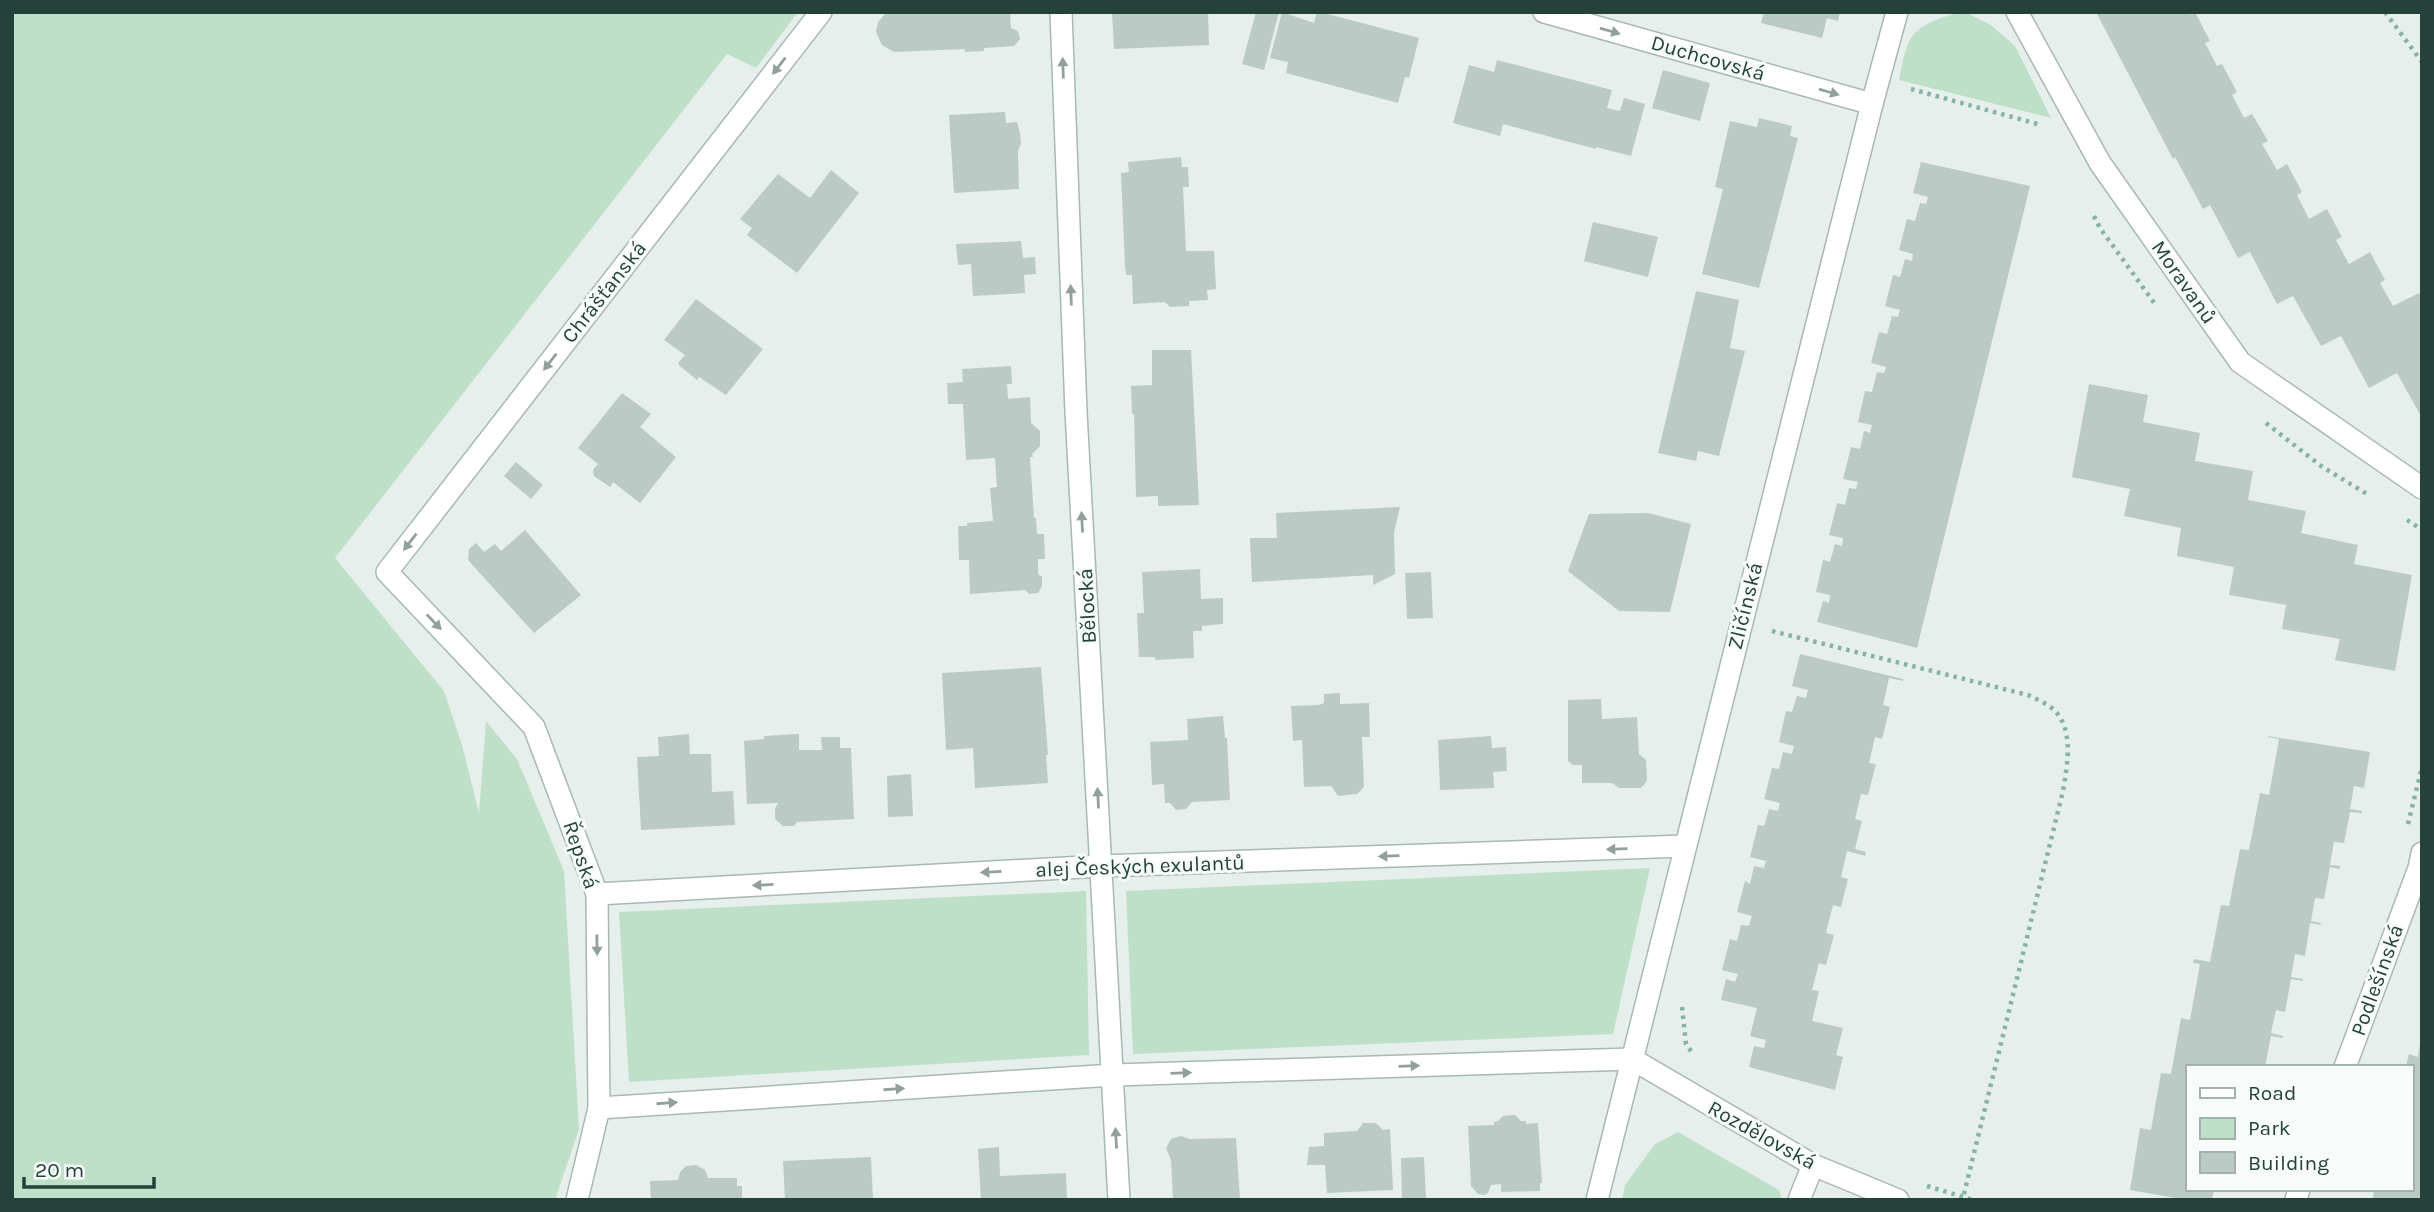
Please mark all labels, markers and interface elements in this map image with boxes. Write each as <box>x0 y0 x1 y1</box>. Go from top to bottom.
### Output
one-way arrow <box>1600 26 1621 36</box>
street label: Duchcovská <box>1648 30 1768 86</box>
one-way arrow <box>1057 56 1068 78</box>
one-way arrow <box>772 57 787 75</box>
one-way arrow <box>1818 87 1840 98</box>
street label: Chrášťanská <box>557 236 651 348</box>
street label: Moravanů <box>2147 236 2221 328</box>
one-way arrow <box>1066 284 1077 306</box>
one-way arrow <box>543 353 557 371</box>
one-way arrow <box>1076 511 1087 533</box>
one-way arrow <box>404 533 418 551</box>
street label: Zličínská <box>1723 560 1767 652</box>
street label: Bělocká <box>1073 568 1101 644</box>
one-way arrow <box>426 613 443 630</box>
one-way arrow <box>1092 787 1103 809</box>
street label: Řepská <box>558 818 604 892</box>
one-way arrow <box>1605 843 1627 854</box>
street label: alej Českých exulantů <box>1035 850 1245 882</box>
one-way arrow <box>1378 851 1400 862</box>
one-way arrow <box>979 867 1001 878</box>
one-way arrow <box>752 879 774 890</box>
street label: Podlešínská <box>2346 921 2408 1039</box>
one-way arrow <box>591 934 603 956</box>
one-way arrow <box>1398 1061 1420 1072</box>
legend <box>2186 1065 2413 1191</box>
one-way arrow <box>1171 1068 1193 1079</box>
text: Road <box>2248 1081 2296 1105</box>
one-way arrow <box>884 1083 906 1094</box>
street label: Rozdělovská <box>1704 1095 1820 1175</box>
one-way arrow <box>657 1098 679 1109</box>
text: Park <box>2248 1116 2291 1140</box>
one-way arrow <box>1110 1126 1121 1148</box>
scale bar <box>24 1146 154 1190</box>
text: Building <box>2248 1151 2329 1175</box>
text: 20 m <box>35 1158 84 1182</box>

